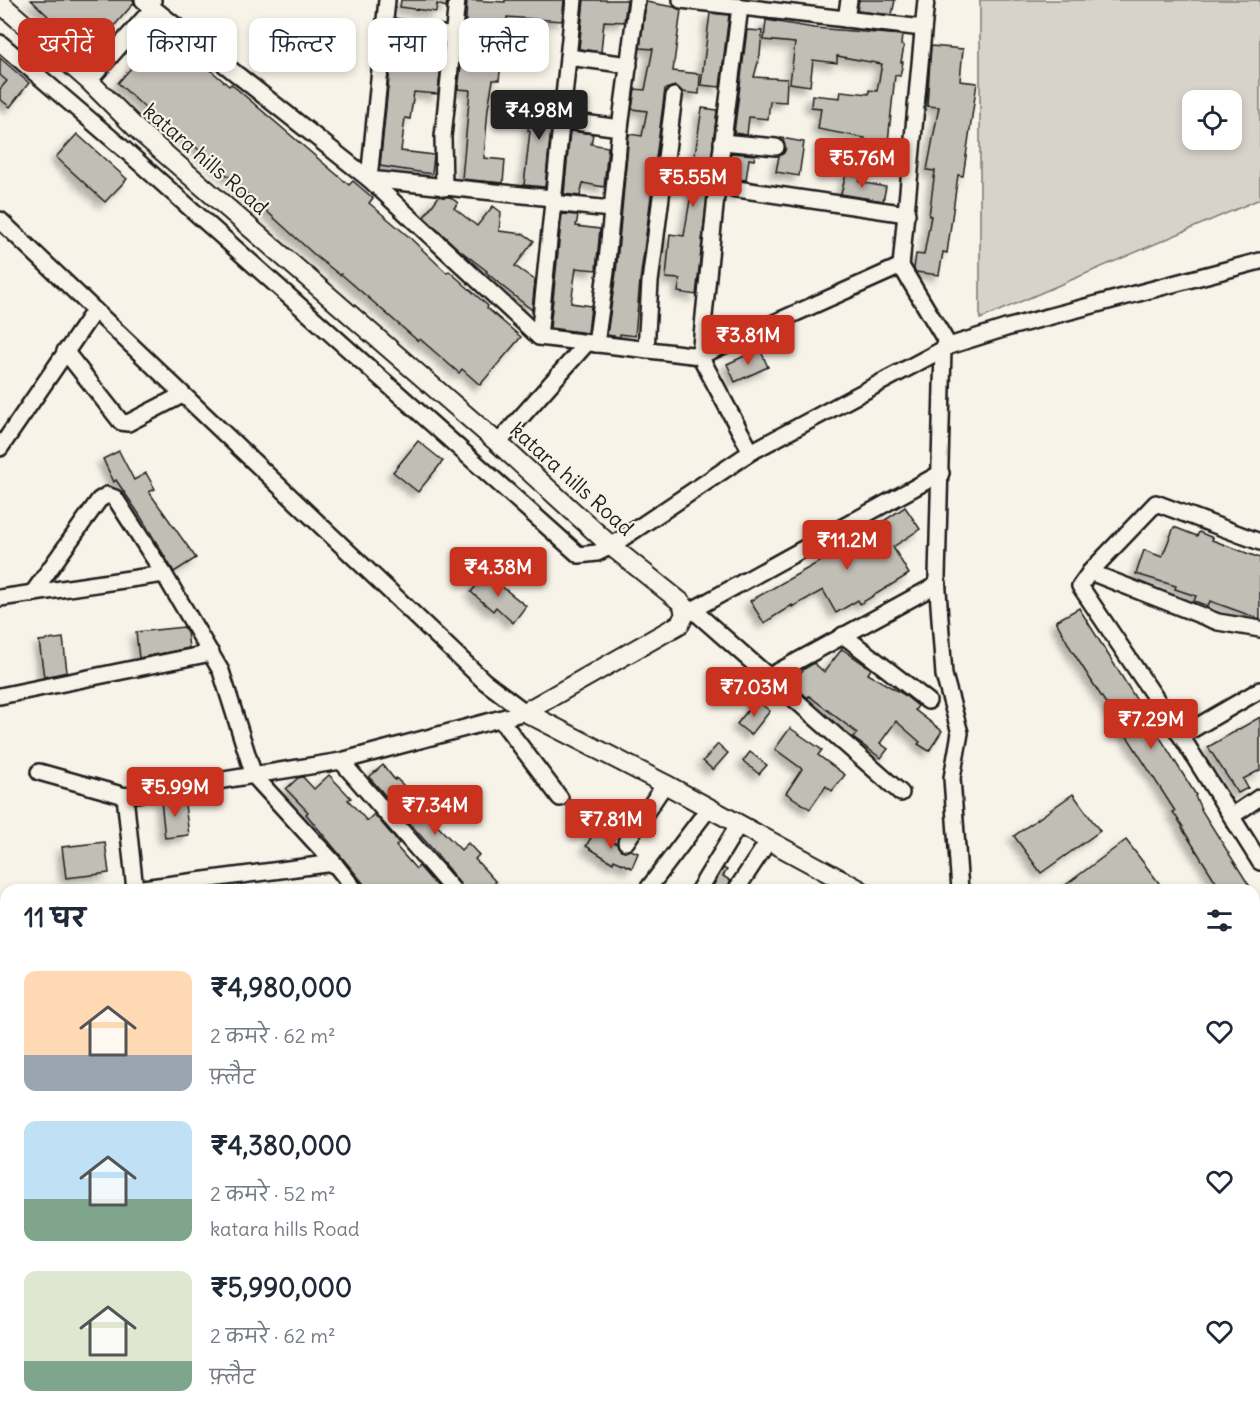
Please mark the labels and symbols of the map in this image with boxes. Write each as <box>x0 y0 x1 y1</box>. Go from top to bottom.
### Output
pin: ₹4.98M <box>490 90 588 141</box>
street label: katara hills Road <box>138 97 274 221</box>
pin: ₹5.76M <box>813 138 911 189</box>
pin: ₹5.55M <box>644 157 742 208</box>
pin: ₹3.81M <box>699 315 797 366</box>
street label: katara hills Road <box>505 416 639 542</box>
pin: ₹11.2M <box>798 520 896 571</box>
pin: ₹4.38M <box>449 547 547 598</box>
pin: ₹7.03M <box>705 667 803 718</box>
pin: ₹7.29M <box>1102 699 1200 750</box>
pin: ₹5.99M <box>126 767 224 818</box>
pin: ₹7.34M <box>386 785 484 836</box>
pin: ₹7.81M <box>562 799 660 850</box>

